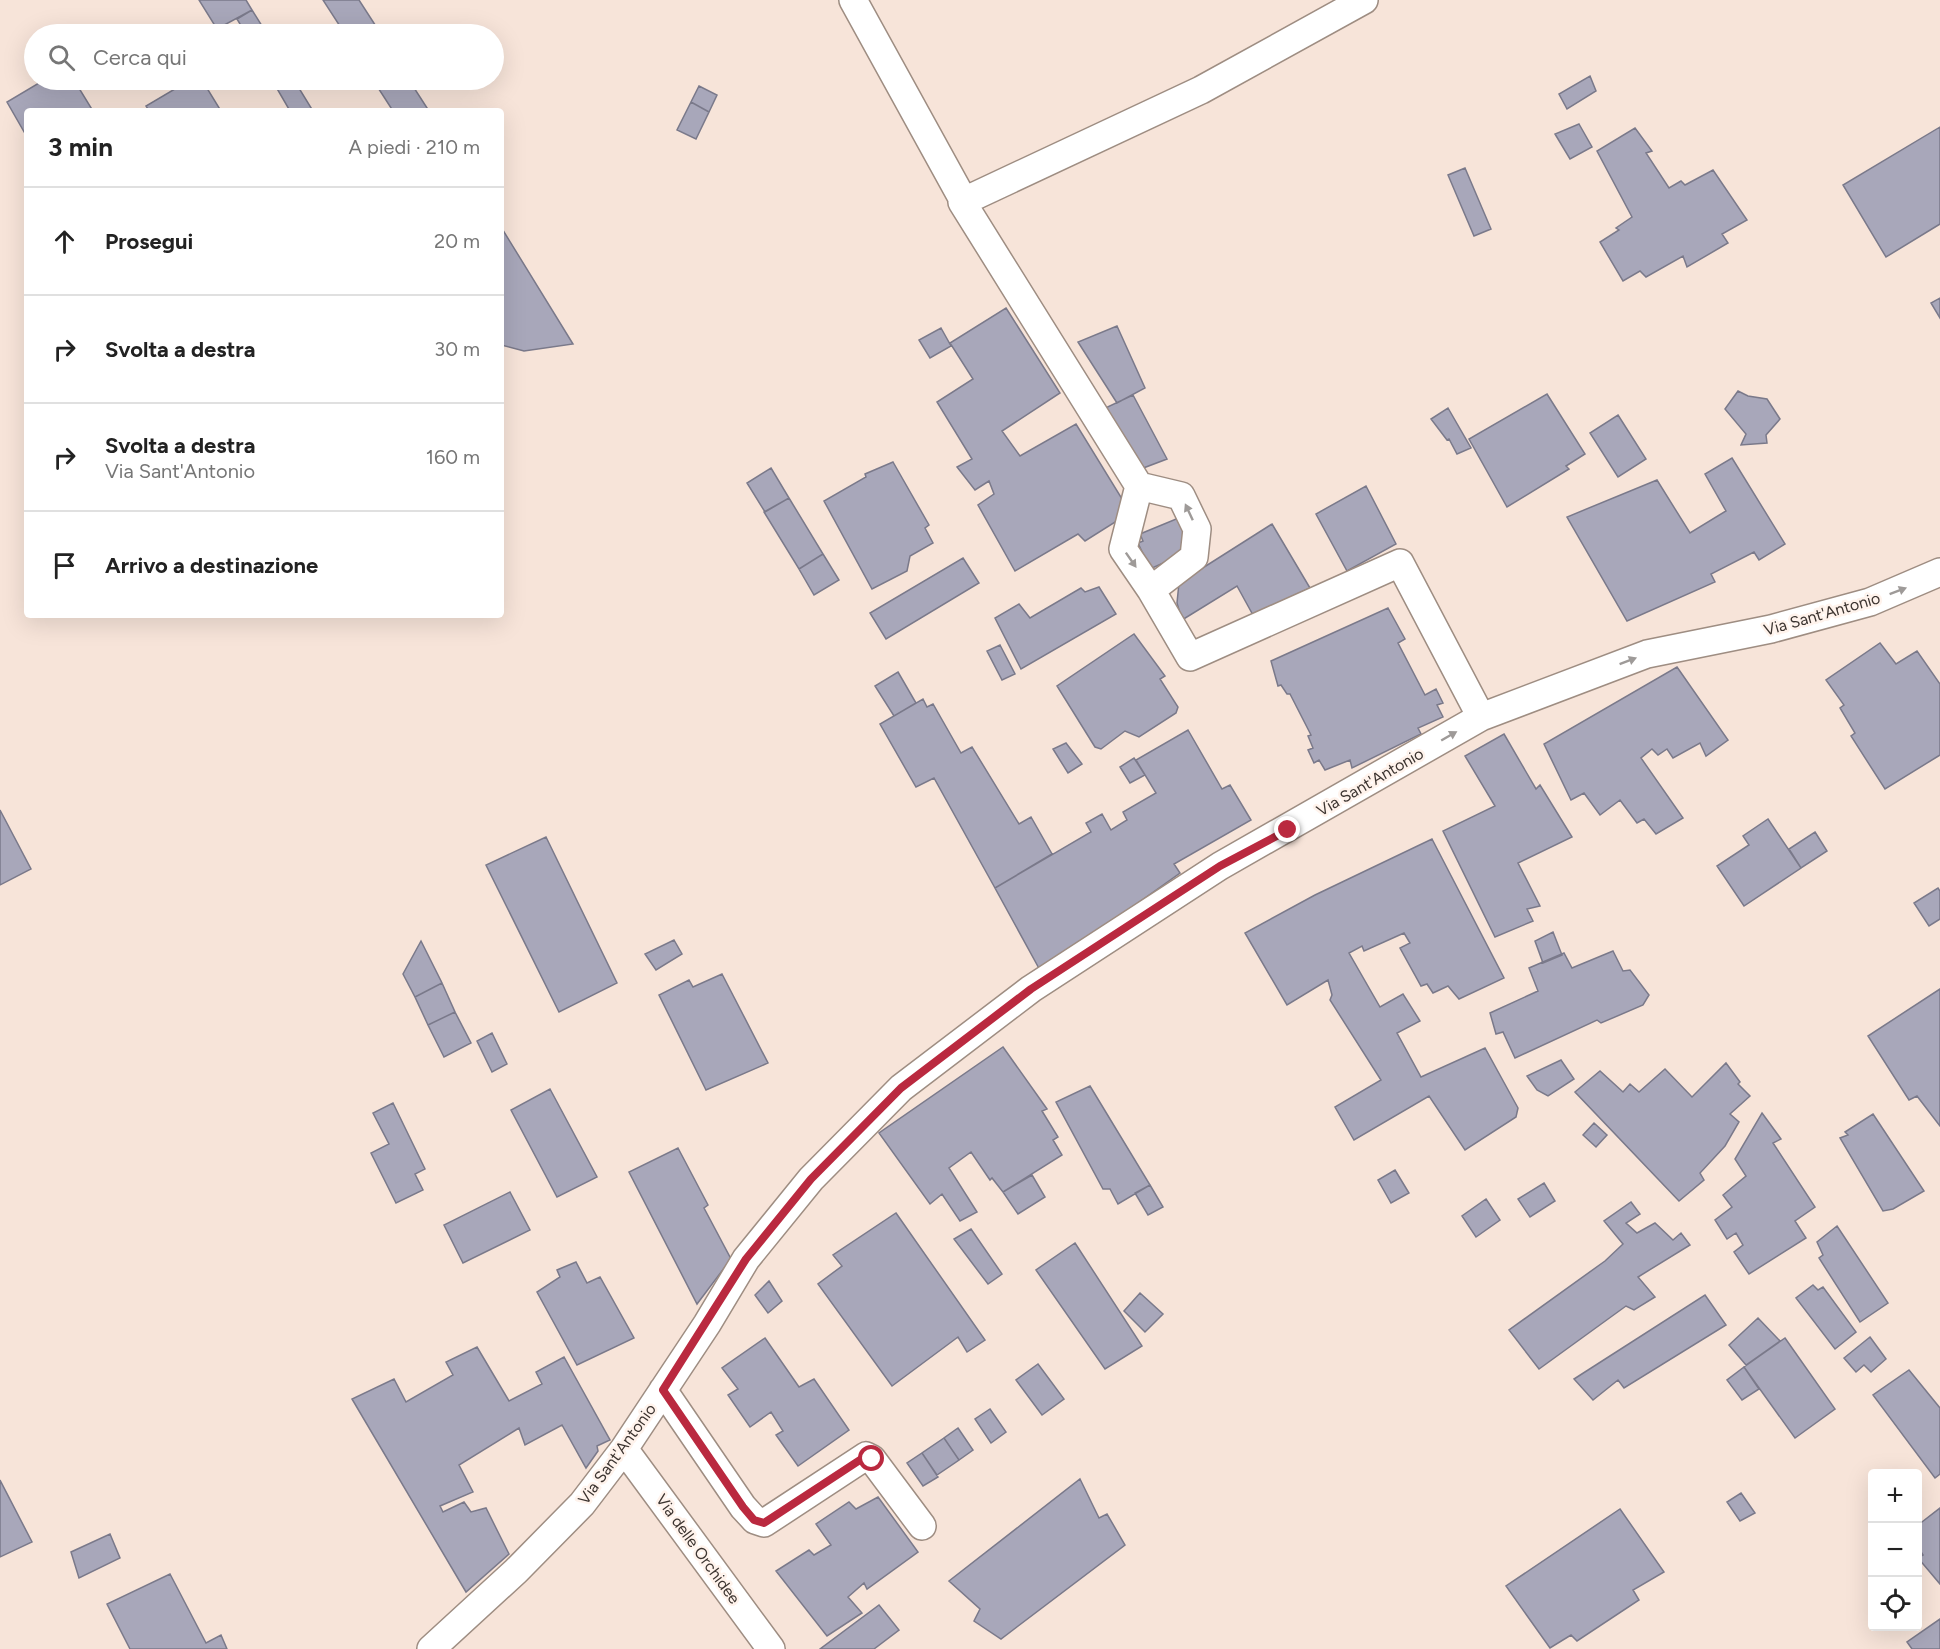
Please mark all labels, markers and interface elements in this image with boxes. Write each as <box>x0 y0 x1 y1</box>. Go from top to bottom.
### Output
search box <box>24 24 504 90</box>
icon: search <box>45 41 78 74</box>
text: Cerca qui <box>93 44 187 71</box>
text: 3 min <box>48 131 113 163</box>
text: A piedi · 210 m <box>349 135 480 159</box>
icon: ahead <box>48 225 81 258</box>
text: Prosegui <box>105 228 193 255</box>
text: 20 m <box>434 229 480 253</box>
icon: right <box>48 333 81 366</box>
text: Svolta a destra <box>105 336 255 363</box>
text: 30 m <box>434 337 480 361</box>
text: Svolta a destra <box>105 432 255 459</box>
icon: right <box>48 441 81 474</box>
text: 160 m <box>426 445 480 469</box>
text: Via Sant'Antonio <box>105 459 255 483</box>
one-way arrow <box>1184 503 1193 520</box>
icon: arrive <box>48 549 81 582</box>
text: Arrivo a destinazione <box>105 552 318 579</box>
one-way arrow <box>1125 552 1136 568</box>
one-way arrow <box>1889 586 1907 596</box>
street label: Via Sant'Antonio <box>1762 588 1882 640</box>
one-way arrow <box>1619 656 1637 665</box>
one-way arrow <box>1441 731 1457 742</box>
street label: Via Sant'Antonio <box>1313 744 1427 820</box>
route end <box>1274 816 1300 842</box>
street label: Via Sant'Antonio <box>574 1400 660 1508</box>
route start <box>858 1445 884 1471</box>
map controls <box>1868 1469 1922 1631</box>
button: + <box>1868 1469 1922 1523</box>
street label: Via delle Orchidee <box>652 1491 744 1608</box>
button: − <box>1868 1523 1922 1577</box>
button: locate <box>1868 1577 1922 1631</box>

